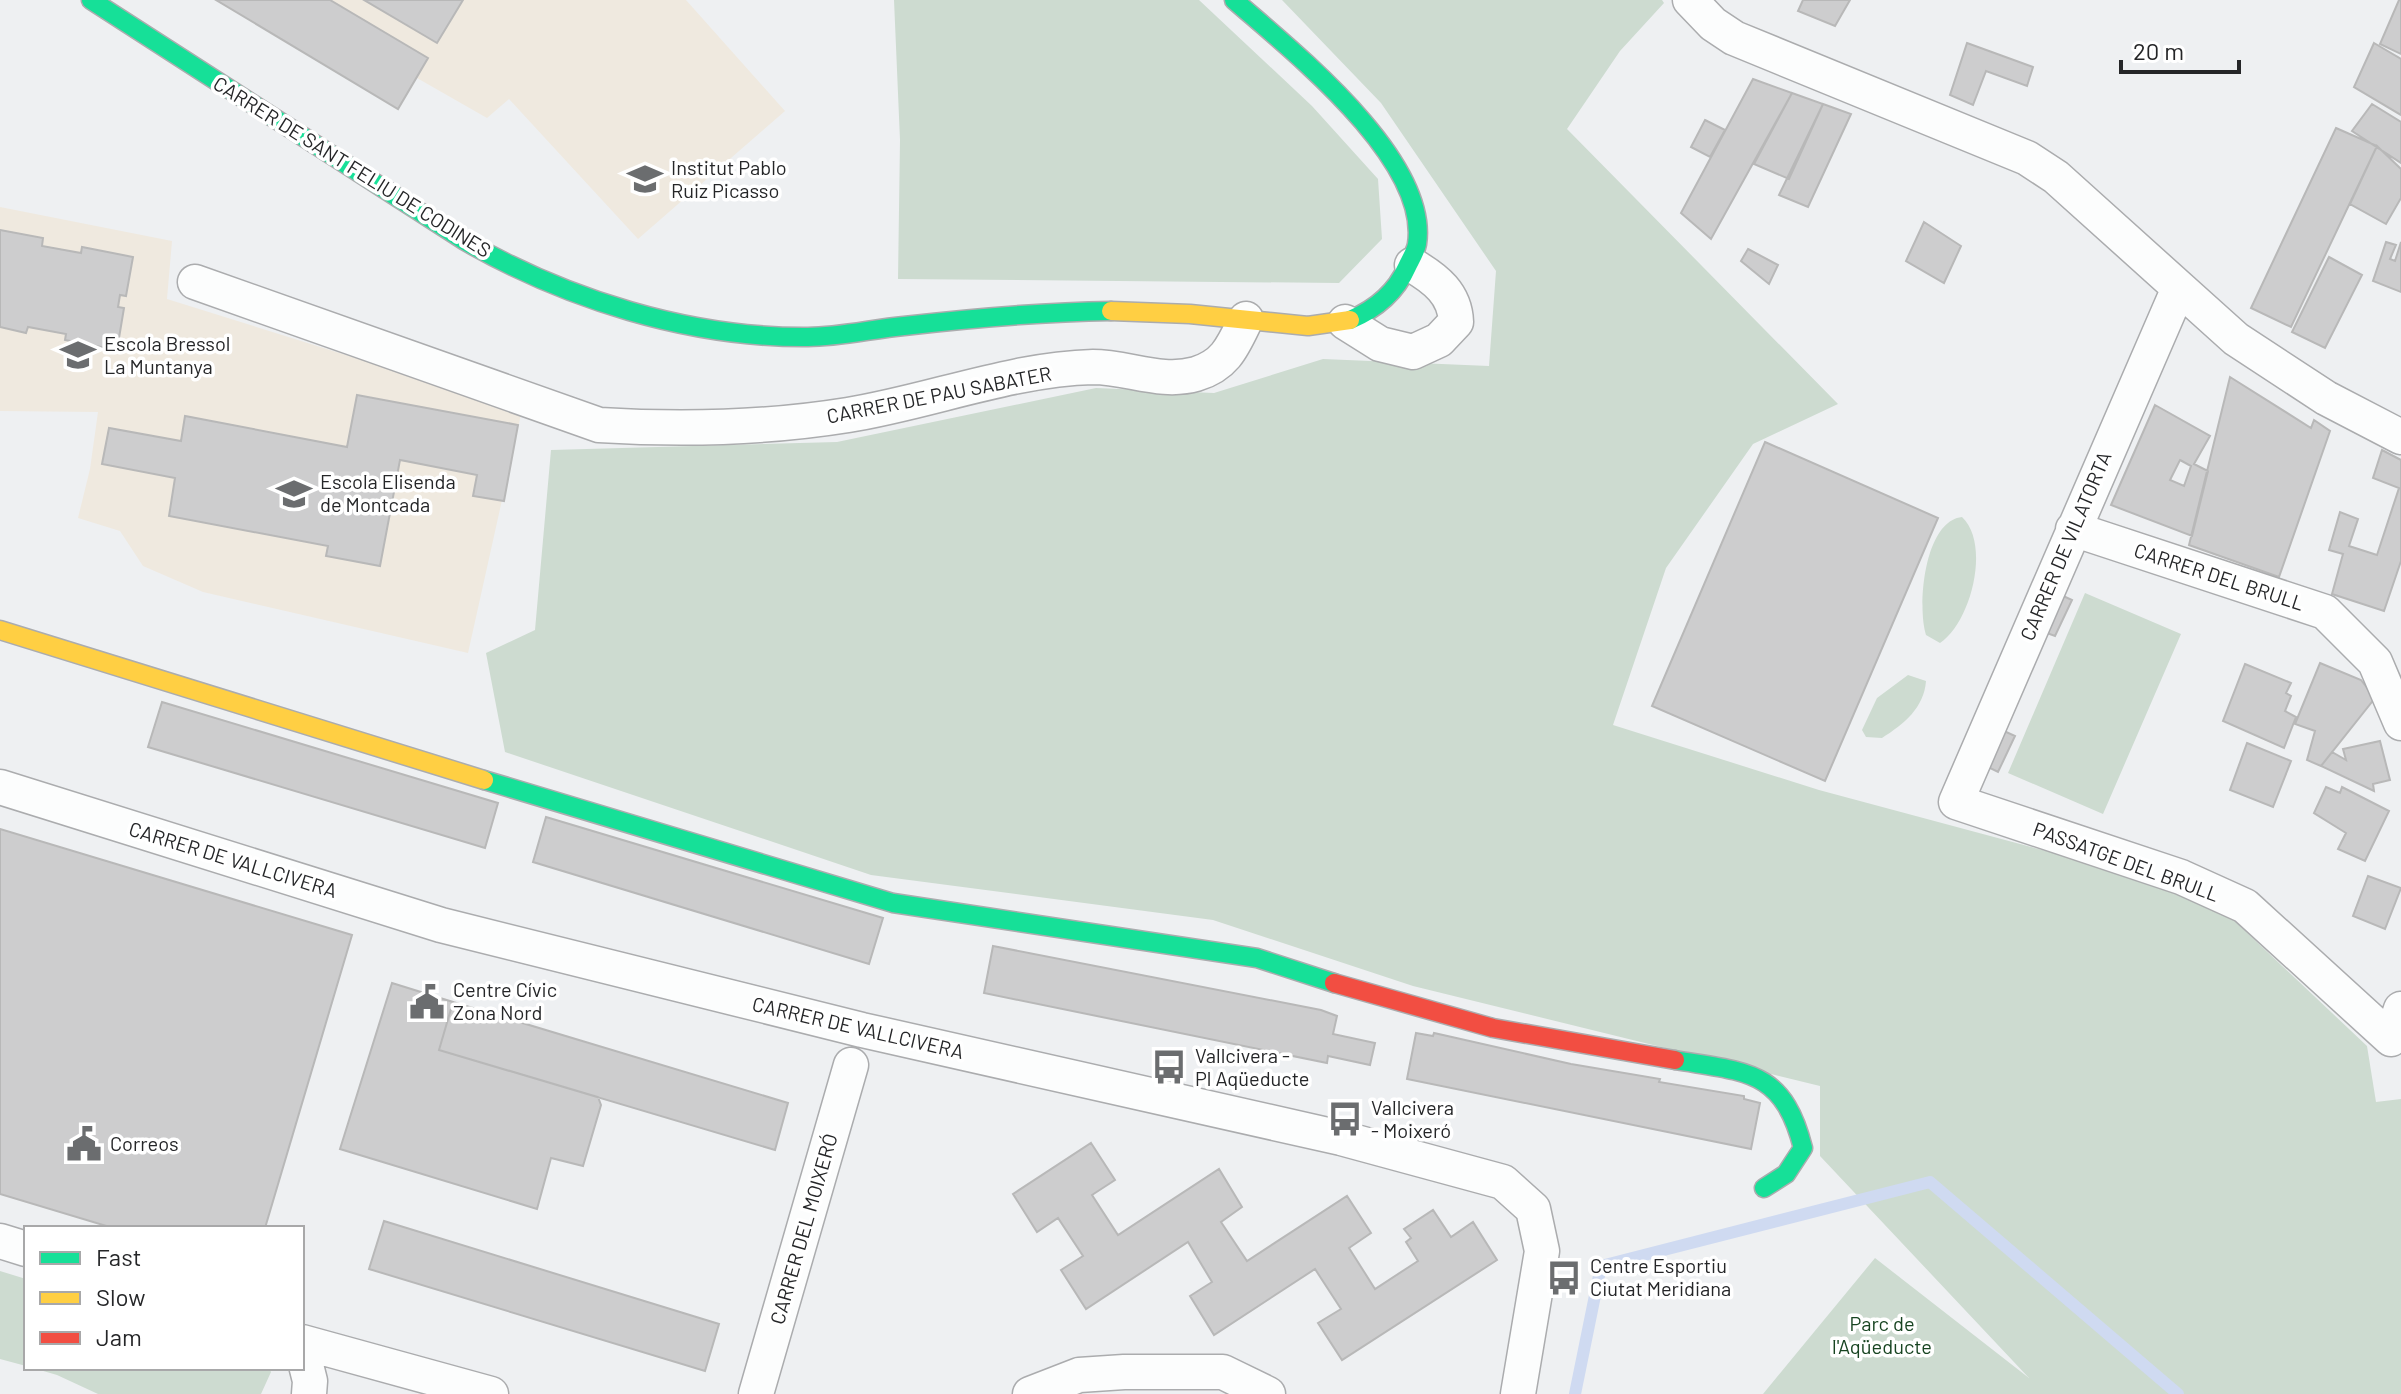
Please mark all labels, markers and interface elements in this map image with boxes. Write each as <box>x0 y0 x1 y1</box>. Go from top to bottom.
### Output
scale bar <box>2121 24 2239 74</box>
text: 20 m <box>2133 36 2184 65</box>
street label: CARRER DE SANT FELIU DE CODINES <box>209 70 496 262</box>
place label: Institut Pablo Ruiz Picasso <box>671 155 787 202</box>
school or university icon: Institut Pablo Ruiz Picasso <box>626 160 664 198</box>
place label: Escola Bressol La Muntanya <box>104 331 230 378</box>
school or university icon: Escola Bressol La Muntanya <box>59 336 97 374</box>
street label: CARRER DE PAU SABATER <box>824 360 1053 428</box>
street label: CARRER DE VILATORTA <box>2014 447 2116 644</box>
place label: Escola Elisenda de Montcada <box>320 469 456 516</box>
school or university icon: Escola Elisenda de Montcada <box>275 475 313 513</box>
street label: CARRER DEL BRULL <box>2131 537 2307 615</box>
street label: CARRER DE VALLCIVERA <box>126 816 340 902</box>
street label: PASSATGE DEL BRULL <box>2030 816 2223 906</box>
place label: Centre Cívic Zona Nord <box>453 977 557 1024</box>
public building icon: Centre Cívic Zona Nord <box>408 983 446 1021</box>
street label: CARRER DE VALLCIVERA <box>750 991 966 1063</box>
place label: Vallcivera - Pl Aqüeducte <box>1195 1043 1309 1090</box>
bus stop icon: Vallcivera - Pl Aqüeducte <box>1150 1048 1188 1086</box>
place label: Vallcivera - Moixeró <box>1371 1095 1454 1142</box>
bus stop icon: Vallcivera - Moixeró <box>1326 1100 1364 1138</box>
public building icon: Correos <box>65 1125 103 1163</box>
place label: Correos <box>110 1131 179 1155</box>
street label: CARRER DEL MOIXERÓ <box>764 1131 842 1327</box>
legend <box>24 1226 304 1370</box>
text: Fast <box>96 1242 141 1271</box>
place label: Centre Esportiu Ciutat Meridiana <box>1590 1253 1731 1300</box>
bus stop icon: Centre Esportiu Ciutat Meridiana <box>1545 1259 1583 1297</box>
text: Slow <box>96 1282 145 1311</box>
park label: Parc de l'Aqüeducte <box>1832 1311 1932 1358</box>
text: Jam <box>96 1322 142 1351</box>

